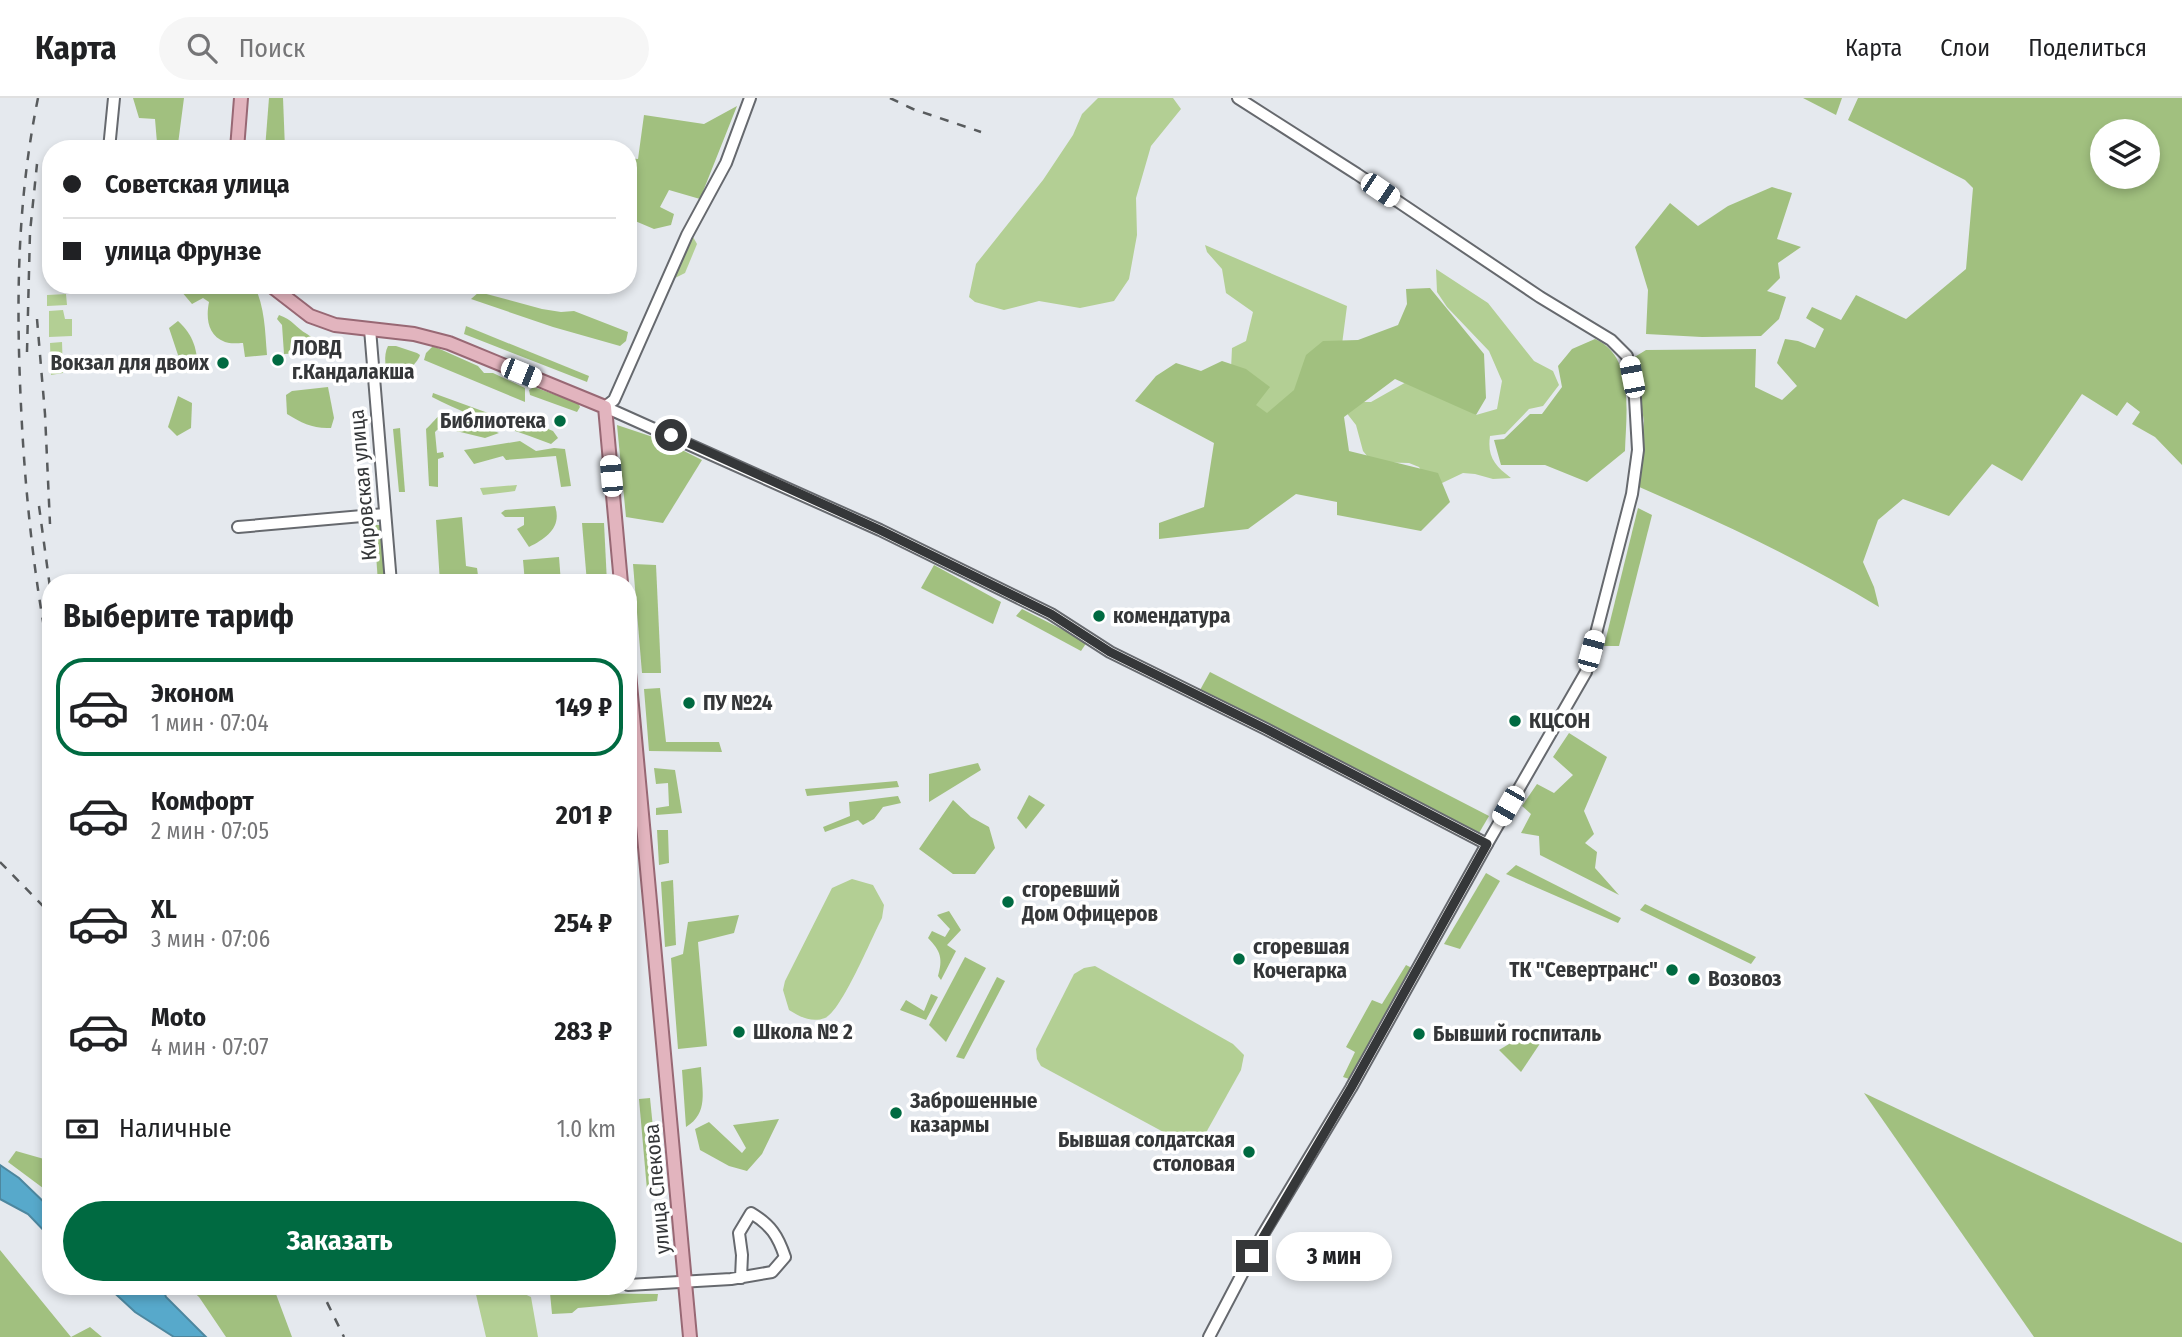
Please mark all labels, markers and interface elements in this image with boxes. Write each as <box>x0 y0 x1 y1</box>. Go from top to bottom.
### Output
search box <box>159 17 649 80</box>
text: Карта <box>35 28 117 68</box>
icon: search <box>183 29 221 67</box>
text: Поиск <box>239 33 305 64</box>
text: Карта <box>1845 34 1902 62</box>
text: Слои <box>1940 34 1990 62</box>
text: Поделиться <box>2028 34 2147 62</box>
map controls <box>2090 119 2160 189</box>
button: layers <box>2090 119 2160 189</box>
text: Советская улица <box>105 169 290 200</box>
car <box>1357 170 1404 210</box>
text: улица Фрунзе <box>105 236 261 267</box>
place label: ЛОВД г.Кандалакша <box>292 335 415 385</box>
place label: Вокзал для двоих <box>51 350 210 376</box>
marker: ЛОВД г.Кандалакша <box>270 352 286 368</box>
car <box>1618 354 1647 400</box>
marker: Вокзал для двоих <box>215 355 231 371</box>
car <box>498 355 545 391</box>
street label: Кировская улица <box>343 408 383 562</box>
place label: Библиотека <box>440 408 546 434</box>
marker: Библиотека <box>552 413 568 429</box>
route start <box>655 419 687 451</box>
car <box>599 454 624 498</box>
text: Выберите тариф <box>63 597 294 635</box>
place label: комендатура <box>1113 603 1231 629</box>
marker: комендатура <box>1091 608 1107 624</box>
car <box>1576 628 1607 674</box>
icon: car <box>67 676 130 739</box>
text: Эконом <box>151 678 234 709</box>
place label: ПУ №24 <box>703 690 773 716</box>
text: 149 ₽ <box>555 692 612 723</box>
marker: ПУ №24 <box>681 695 697 711</box>
place label: КЦСОН <box>1529 708 1590 734</box>
text: 1 мин · 07:04 <box>151 709 269 737</box>
marker: КЦСОН <box>1507 713 1523 729</box>
car <box>1489 783 1528 829</box>
icon: car <box>67 784 130 847</box>
text: Комфорт <box>151 786 254 817</box>
text: 201 ₽ <box>556 800 612 831</box>
text: 2 мин · 07:05 <box>151 817 269 845</box>
place label: сгоревший Дом Офицеров <box>1021 877 1159 927</box>
icon: car <box>67 892 130 955</box>
text: XL <box>151 894 177 925</box>
marker: сгоревший Дом Офицеров <box>1000 894 1016 910</box>
text: 254 ₽ <box>554 908 612 939</box>
text: 3 мин · 07:06 <box>151 925 270 953</box>
place label: сгоревшая Кочегарка <box>1253 934 1350 984</box>
marker: сгоревшая Кочегарка <box>1231 951 1247 967</box>
place label: ТК "Севертранс" <box>1509 957 1658 983</box>
marker: ТК "Севертранс" <box>1664 962 1680 978</box>
place label: Возовоз <box>1708 966 1782 992</box>
marker: Возовоз <box>1686 971 1702 987</box>
icon: car <box>67 1000 130 1063</box>
text: Moto <box>151 1002 206 1033</box>
text: 283 ₽ <box>554 1016 612 1047</box>
place label: Школа № 2 <box>753 1019 853 1045</box>
place label: Бывший госпиталь <box>1433 1021 1601 1047</box>
marker: Школа № 2 <box>731 1024 747 1040</box>
marker: Бывший госпиталь <box>1411 1026 1427 1042</box>
text: 4 мин · 07:07 <box>151 1033 268 1061</box>
place label: Заброшенные казармы <box>909 1088 1038 1138</box>
marker: Заброшенные казармы <box>888 1105 904 1121</box>
icon: cash <box>63 1110 101 1148</box>
text: Наличные <box>119 1113 232 1144</box>
text: 1.0 km <box>557 1115 616 1143</box>
street label: улица Спекова <box>638 1123 676 1255</box>
place label: Бывшая солдатская столовая <box>1058 1127 1235 1177</box>
marker: Бывшая солдатская столовая <box>1241 1144 1257 1160</box>
button: Заказать <box>63 1201 616 1281</box>
callout: 3 мин <box>1276 1232 1392 1280</box>
route end <box>1236 1240 1268 1272</box>
text: 3 мин <box>1307 1242 1361 1270</box>

